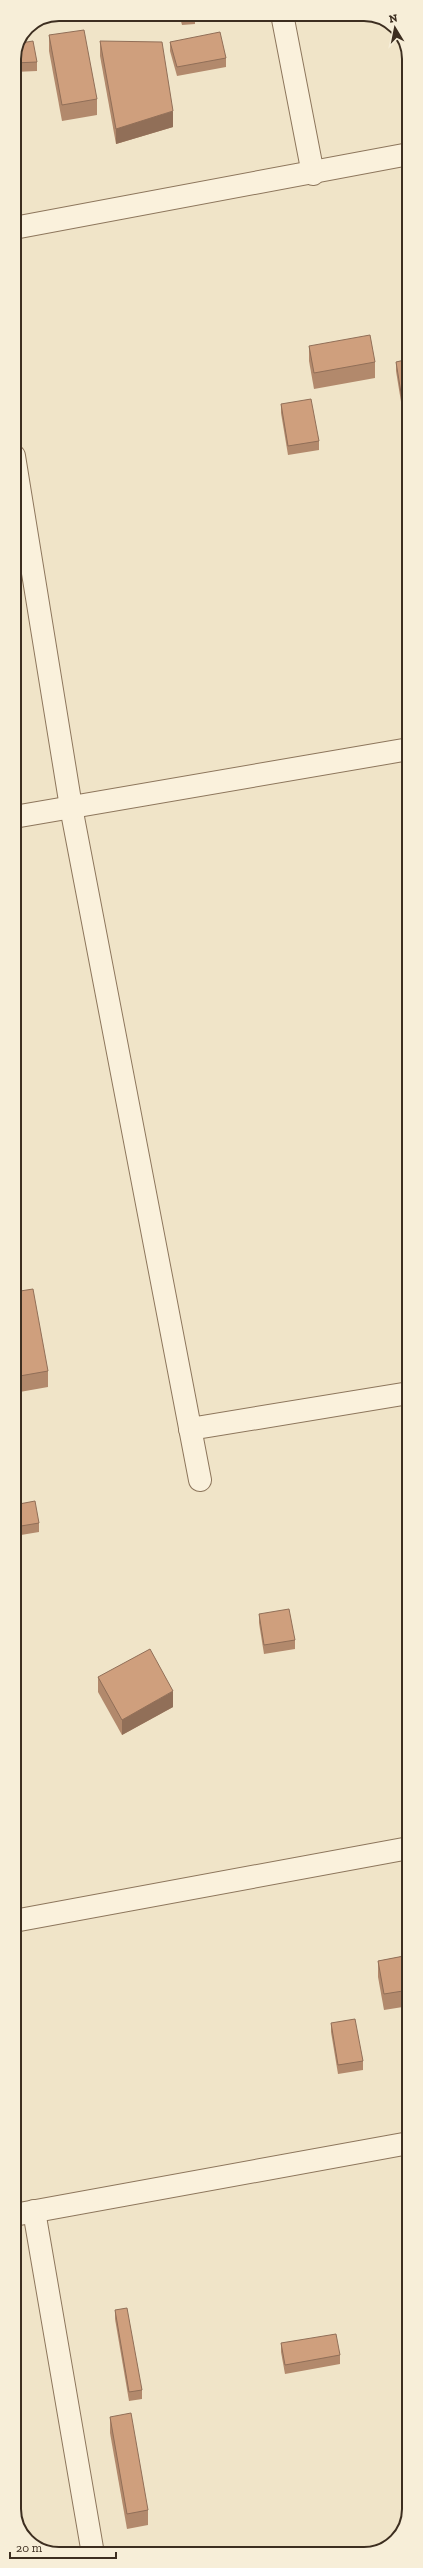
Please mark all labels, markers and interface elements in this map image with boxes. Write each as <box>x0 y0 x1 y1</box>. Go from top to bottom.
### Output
north arrow <box>375 8 415 48</box>
text: N <box>388 11 399 26</box>
scale bar <box>10 2534 116 2560</box>
text: 20 m <box>16 2541 43 2555</box>

